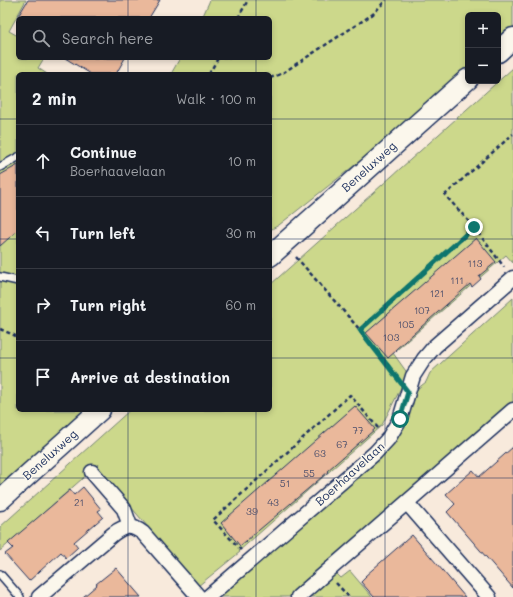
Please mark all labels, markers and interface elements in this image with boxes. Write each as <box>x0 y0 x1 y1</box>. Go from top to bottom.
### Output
map controls <box>465 12 501 84</box>
button: + <box>465 12 501 48</box>
search box <box>16 16 272 60</box>
icon: search <box>30 27 52 49</box>
text: Search here <box>62 28 153 48</box>
button: − <box>465 48 501 84</box>
text: 2 min <box>32 87 77 109</box>
text: Walk · 100 m <box>176 90 256 107</box>
street label: Beneluxweg <box>338 137 399 195</box>
text: Continue <box>70 142 137 162</box>
icon: ahead <box>32 150 54 172</box>
text: 10 m <box>228 152 256 169</box>
text: Boerhaavelaan <box>70 162 165 179</box>
route end <box>465 218 483 236</box>
icon: left <box>32 222 54 244</box>
text: Turn left <box>70 223 135 243</box>
text: 30 m <box>226 224 256 241</box>
house number: 113 <box>468 256 483 270</box>
house number: 111 <box>450 273 464 287</box>
house number: 121 <box>430 286 444 300</box>
icon: right <box>32 294 54 316</box>
text: Turn right <box>70 295 147 315</box>
text: 60 m <box>226 296 256 313</box>
house number: 107 <box>414 303 431 317</box>
house number: 105 <box>398 317 414 331</box>
house number: 103 <box>383 330 399 344</box>
icon: arrive <box>32 366 54 388</box>
text: Arrive at destination <box>70 367 230 387</box>
route start <box>391 410 409 428</box>
house number: 77 <box>352 423 364 437</box>
street label: Beneluxweg <box>19 425 80 483</box>
house number: 67 <box>336 437 348 451</box>
street label: Boerhaavelaan <box>311 438 387 509</box>
house number: 63 <box>314 446 326 460</box>
house number: 55 <box>303 466 315 480</box>
house number: 51 <box>280 476 290 490</box>
house number: 21 <box>74 495 84 509</box>
house number: 43 <box>267 495 279 509</box>
house number: 39 <box>246 504 258 518</box>

